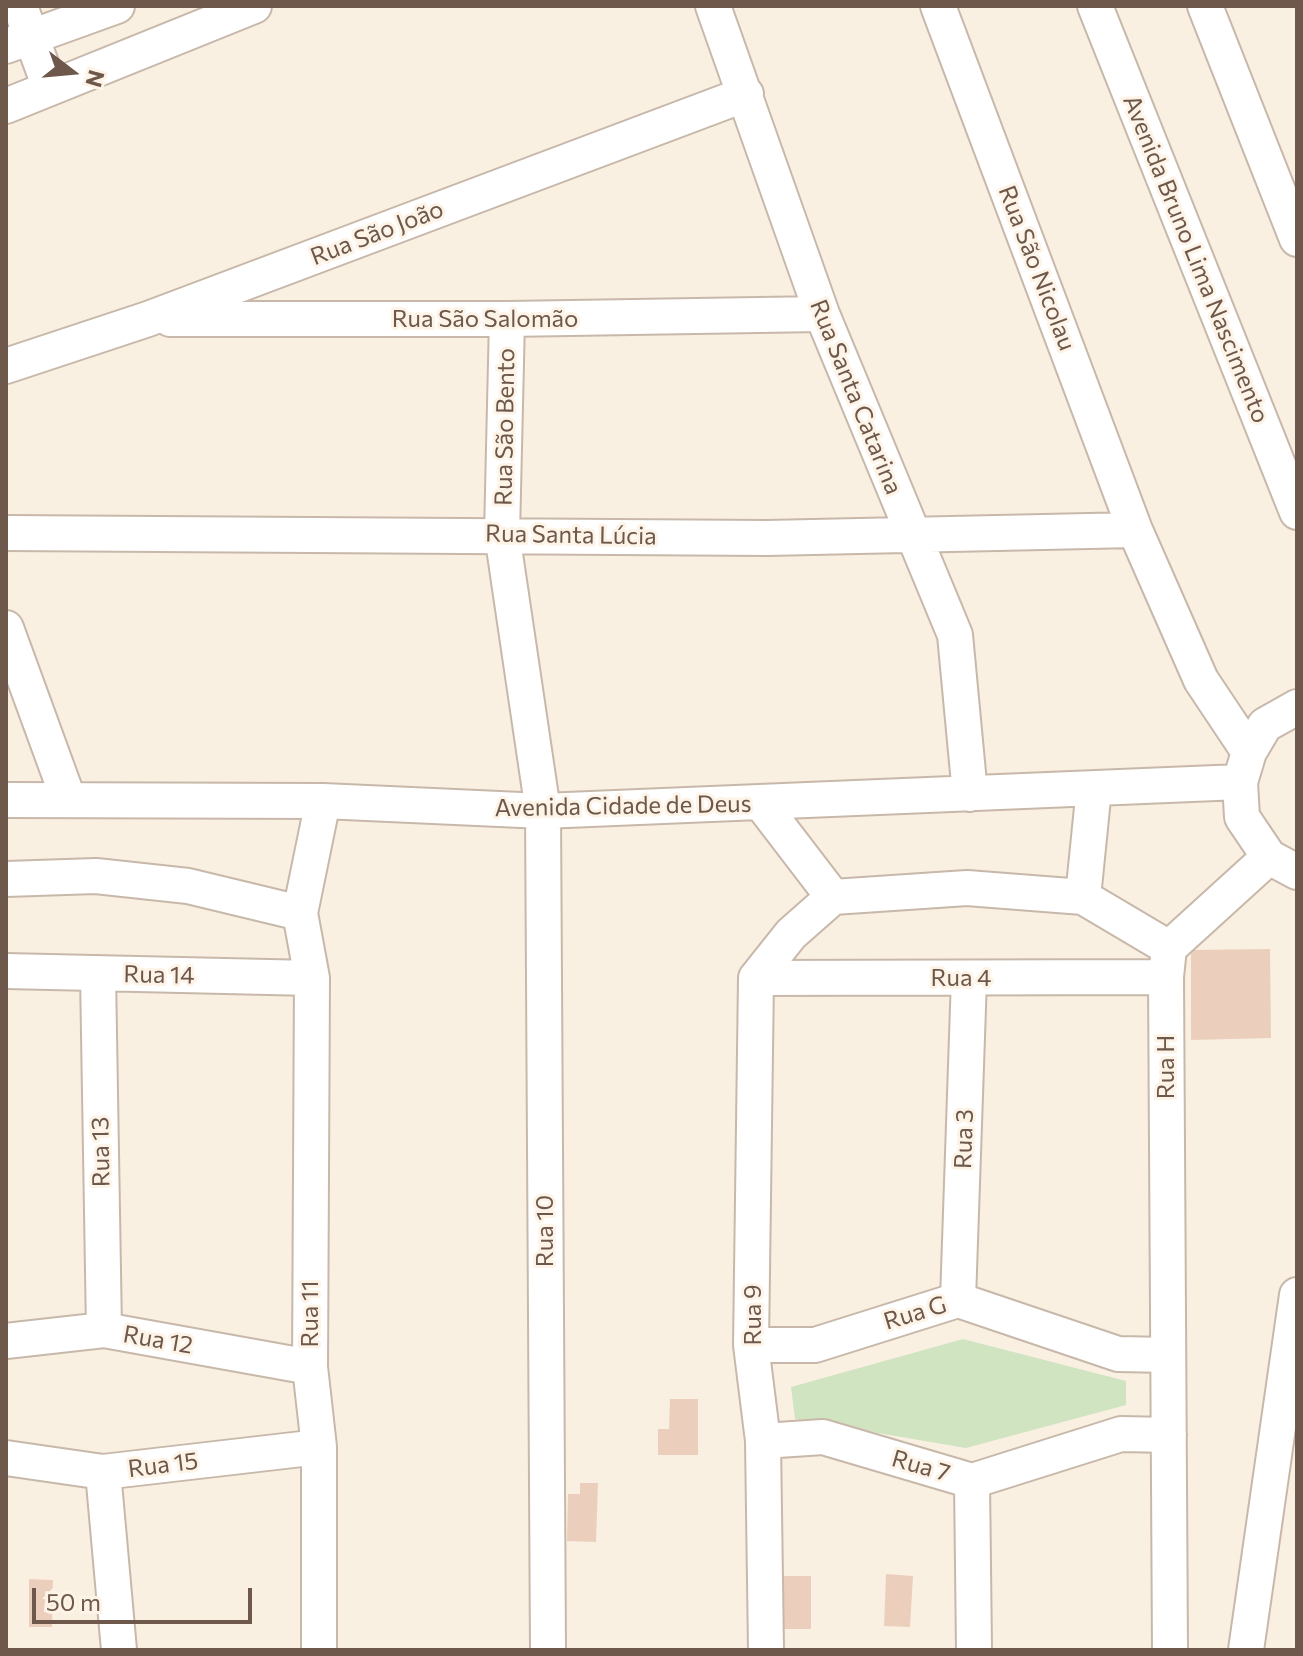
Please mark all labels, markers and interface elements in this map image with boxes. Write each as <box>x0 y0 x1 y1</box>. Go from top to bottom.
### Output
north arrow <box>32 32 112 112</box>
text: N <box>80 67 111 90</box>
street label: Avenida Bruno Lima Nascimento <box>1117 91 1275 427</box>
street label: Rua São Nicolau <box>992 181 1082 355</box>
street label: Rua São João <box>306 194 448 272</box>
street label: Rua Santa Catarina <box>804 295 908 499</box>
street label: Rua São Salomão <box>392 305 578 333</box>
street label: Rua São Bento <box>489 348 521 506</box>
street label: Rua Santa Lúcia <box>485 519 657 551</box>
street label: Avenida Cidade de Deus <box>494 789 752 823</box>
street label: Rua 14 <box>123 960 195 990</box>
street label: Rua 4 <box>931 964 991 992</box>
street label: Rua H <box>1152 1035 1180 1099</box>
street label: Rua 3 <box>949 1108 979 1170</box>
street label: Rua 13 <box>86 1117 116 1187</box>
street label: Rua 10 <box>531 1195 559 1267</box>
street label: Rua 11 <box>296 1280 324 1348</box>
street label: Rua 9 <box>739 1284 767 1346</box>
street label: Rua G <box>880 1290 950 1336</box>
street label: Rua 12 <box>121 1320 195 1360</box>
street label: Rua 7 <box>889 1444 953 1488</box>
street label: Rua 15 <box>126 1446 200 1484</box>
scale bar <box>36 1572 256 1622</box>
text: 50 m <box>46 1587 101 1616</box>

